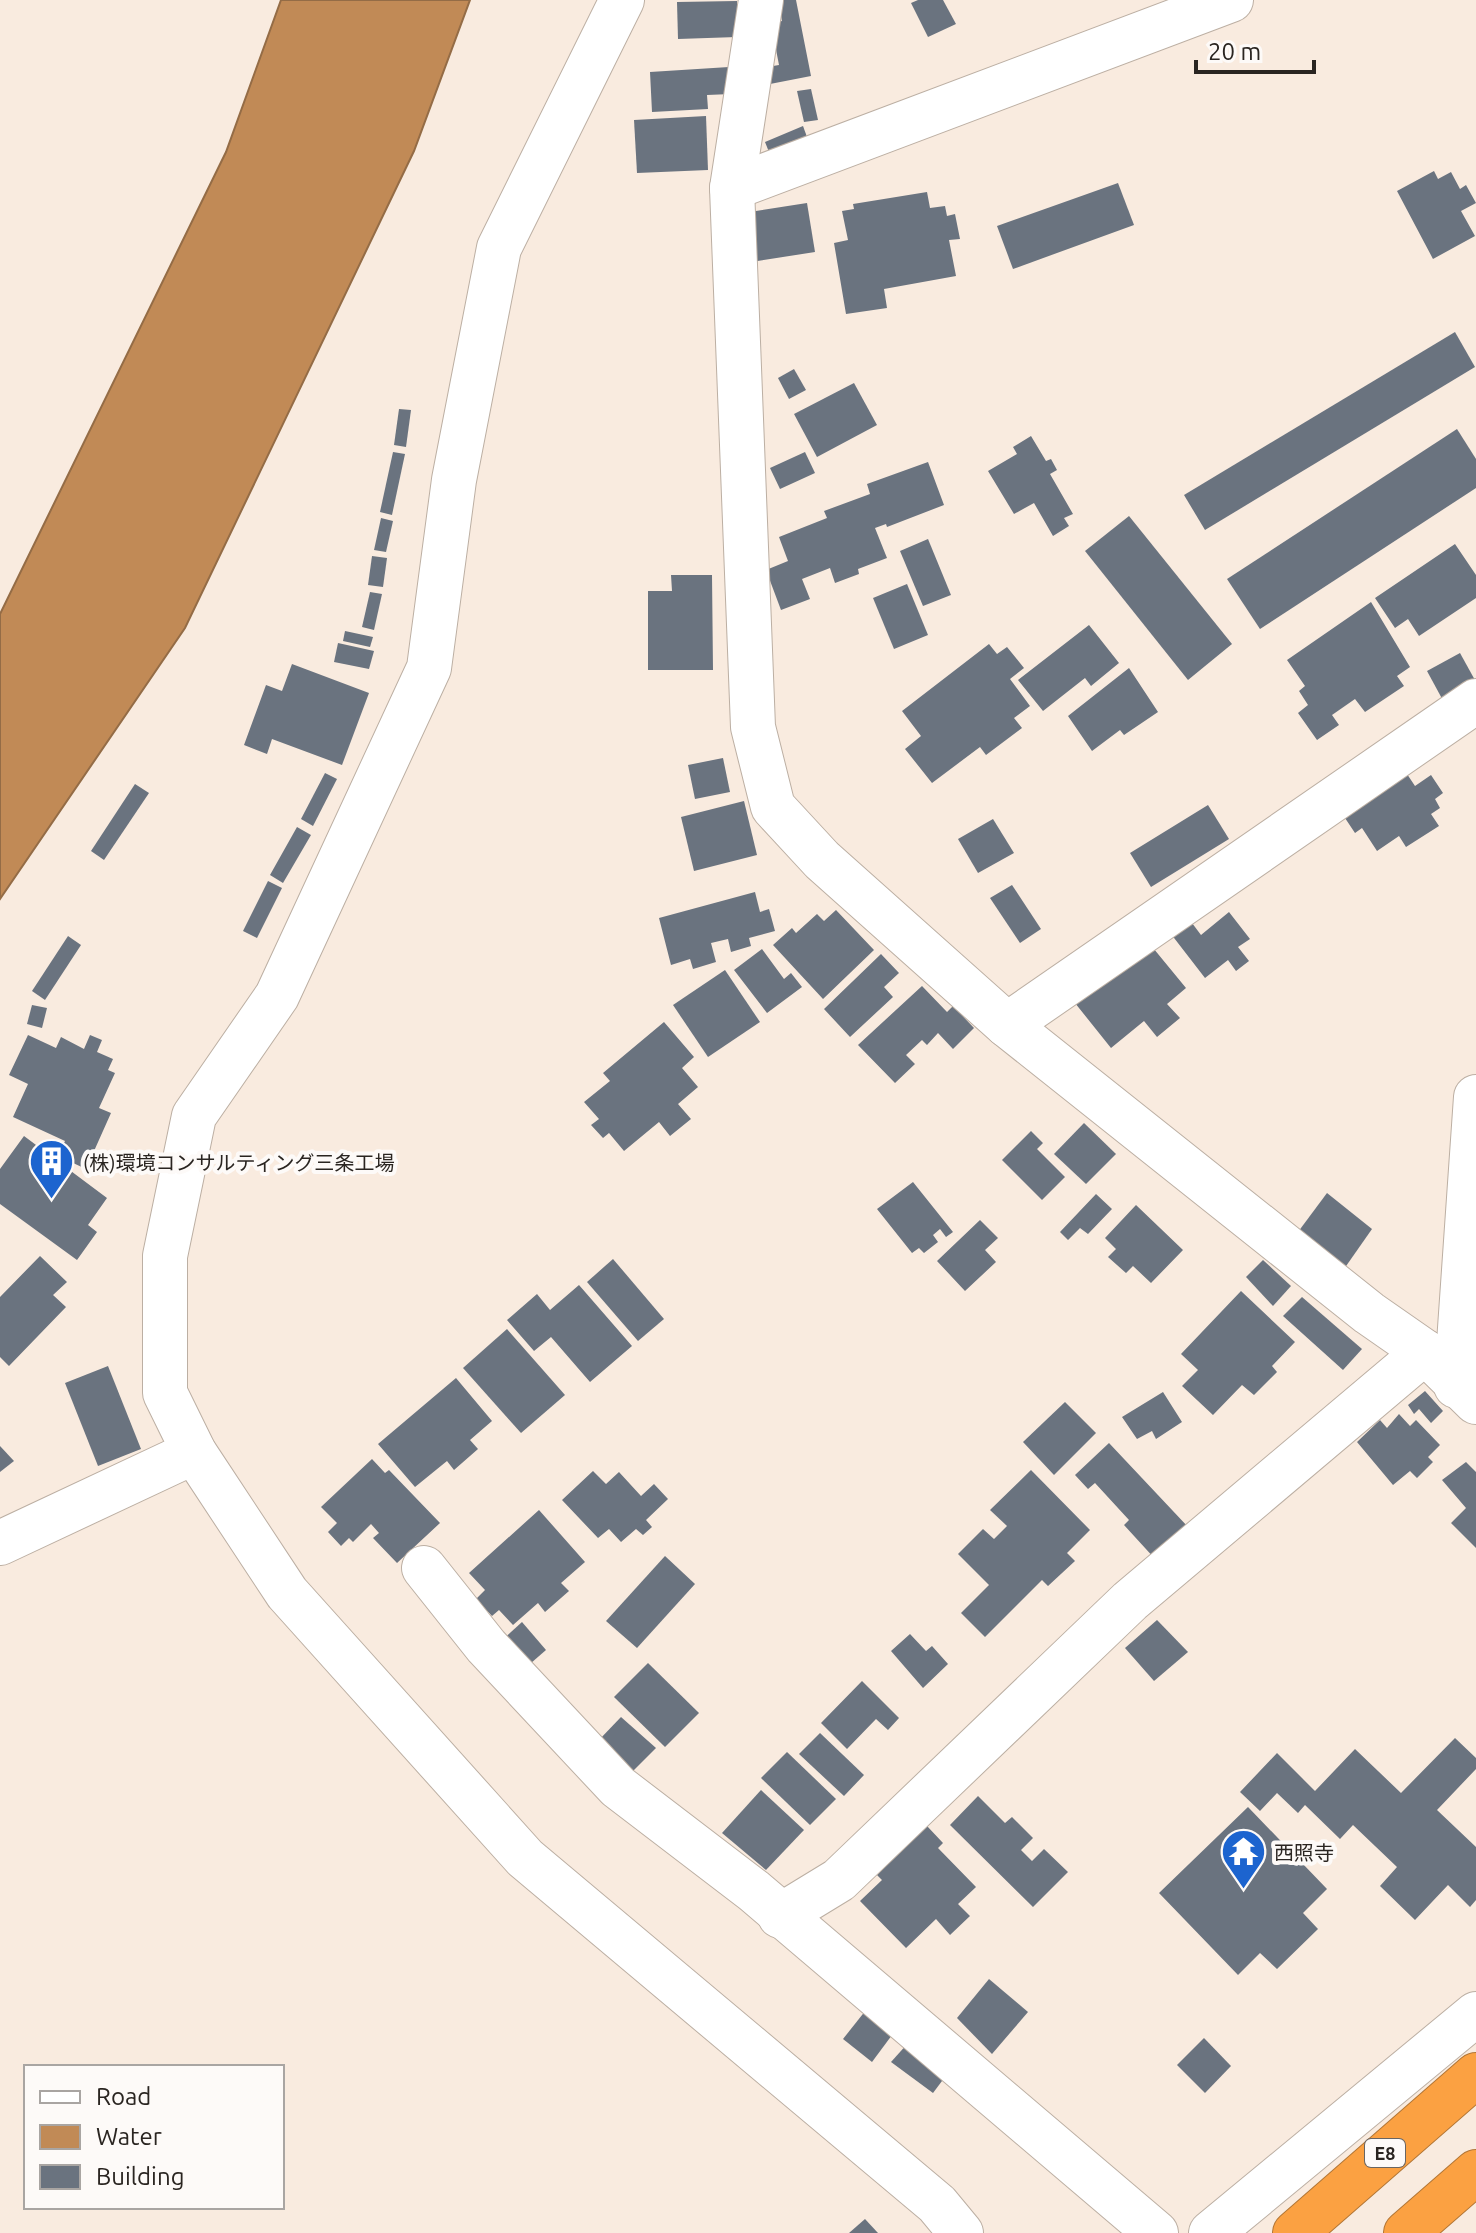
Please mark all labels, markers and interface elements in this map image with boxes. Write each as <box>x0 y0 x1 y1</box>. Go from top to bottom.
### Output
scale bar <box>1196 24 1314 74</box>
text: 20 m <box>1208 38 1261 65</box>
building icon: (株)環境コンサルティング三条工場 <box>28 1138 76 1201</box>
place label: (株)環境コンサルティング三条工場 <box>83 1151 394 1174</box>
temple icon: 西照寺 <box>1219 1828 1267 1891</box>
place label: 西照寺 <box>1274 1841 1334 1864</box>
legend <box>24 2065 284 2209</box>
text: Road <box>96 2083 151 2110</box>
text: Water <box>96 2123 162 2150</box>
road number: E8 <box>1365 2139 1405 2167</box>
text: Building <box>96 2163 184 2190</box>

